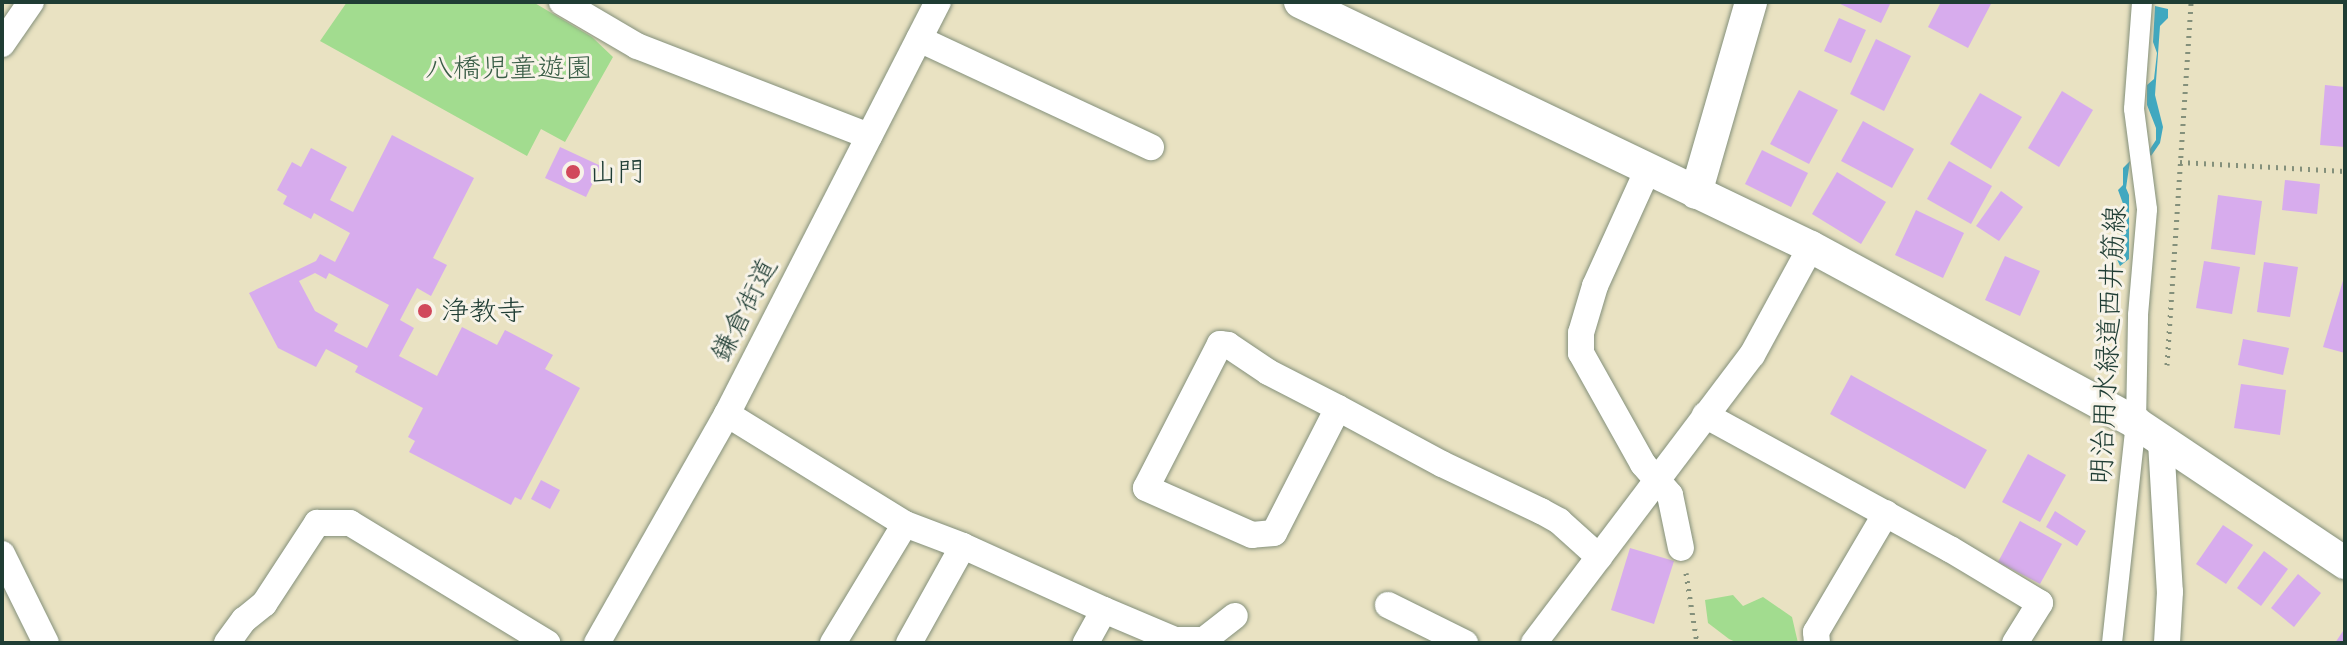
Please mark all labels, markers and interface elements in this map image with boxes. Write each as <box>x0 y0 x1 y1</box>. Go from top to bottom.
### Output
park label: 八橋児童遊園 <box>425 51 593 85</box>
place label: 山門 <box>589 155 645 189</box>
marker: 山門 <box>564 163 582 181</box>
street label: 明治用水緑道西井筋線 <box>2084 204 2132 486</box>
street label: 鎌倉街道 <box>704 252 784 368</box>
place label: 浄教寺 <box>441 294 525 328</box>
marker: 浄教寺 <box>416 302 434 320</box>

